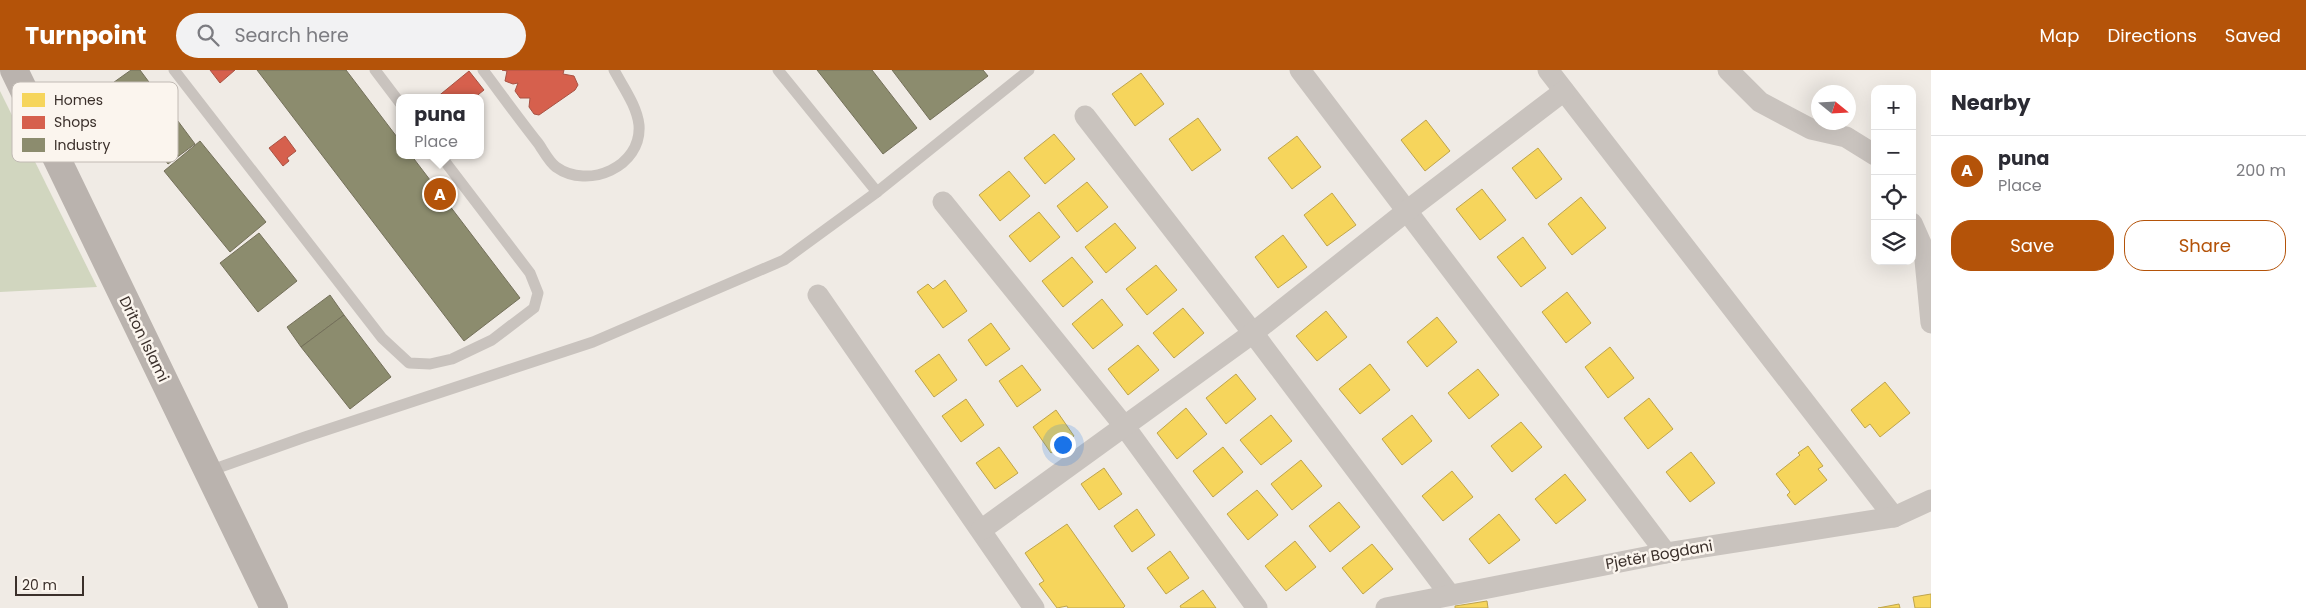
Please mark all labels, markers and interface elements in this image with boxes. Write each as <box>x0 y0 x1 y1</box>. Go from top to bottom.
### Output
search box <box>176 13 526 58</box>
text: Turnpoint <box>25 19 146 52</box>
icon: search <box>194 21 222 49</box>
text: Search here <box>234 22 349 49</box>
text: Map <box>2040 23 2079 48</box>
text: Directions <box>2107 23 2197 48</box>
text: Saved <box>2225 23 2281 48</box>
legend <box>12 82 178 162</box>
north arrow <box>1811 85 1856 130</box>
map controls <box>1871 85 1916 265</box>
button: + <box>1871 85 1916 130</box>
text: Nearby <box>1951 88 2031 117</box>
text: Homes <box>54 90 103 110</box>
popup <box>396 94 484 159</box>
text: puna <box>414 101 466 128</box>
text: Shops <box>54 112 97 132</box>
text: Place <box>414 130 458 153</box>
button: − <box>1871 130 1916 175</box>
text: Industry <box>54 135 110 155</box>
text: puna <box>1998 145 2049 172</box>
text: A <box>1961 159 1973 182</box>
text: 200 m <box>2236 159 2286 182</box>
text: Place <box>1998 174 2042 197</box>
pin: A <box>424 175 456 213</box>
button: locate <box>1871 175 1916 220</box>
button: layers <box>1871 220 1916 265</box>
button: Save <box>1951 220 2114 271</box>
button: Share <box>2124 220 2286 271</box>
street label: Driton Islami <box>115 292 174 385</box>
your location <box>1050 432 1076 458</box>
street label: Pjetër Bogdani <box>1604 535 1714 574</box>
scale bar <box>15 573 84 596</box>
text: 20 m <box>22 575 57 595</box>

